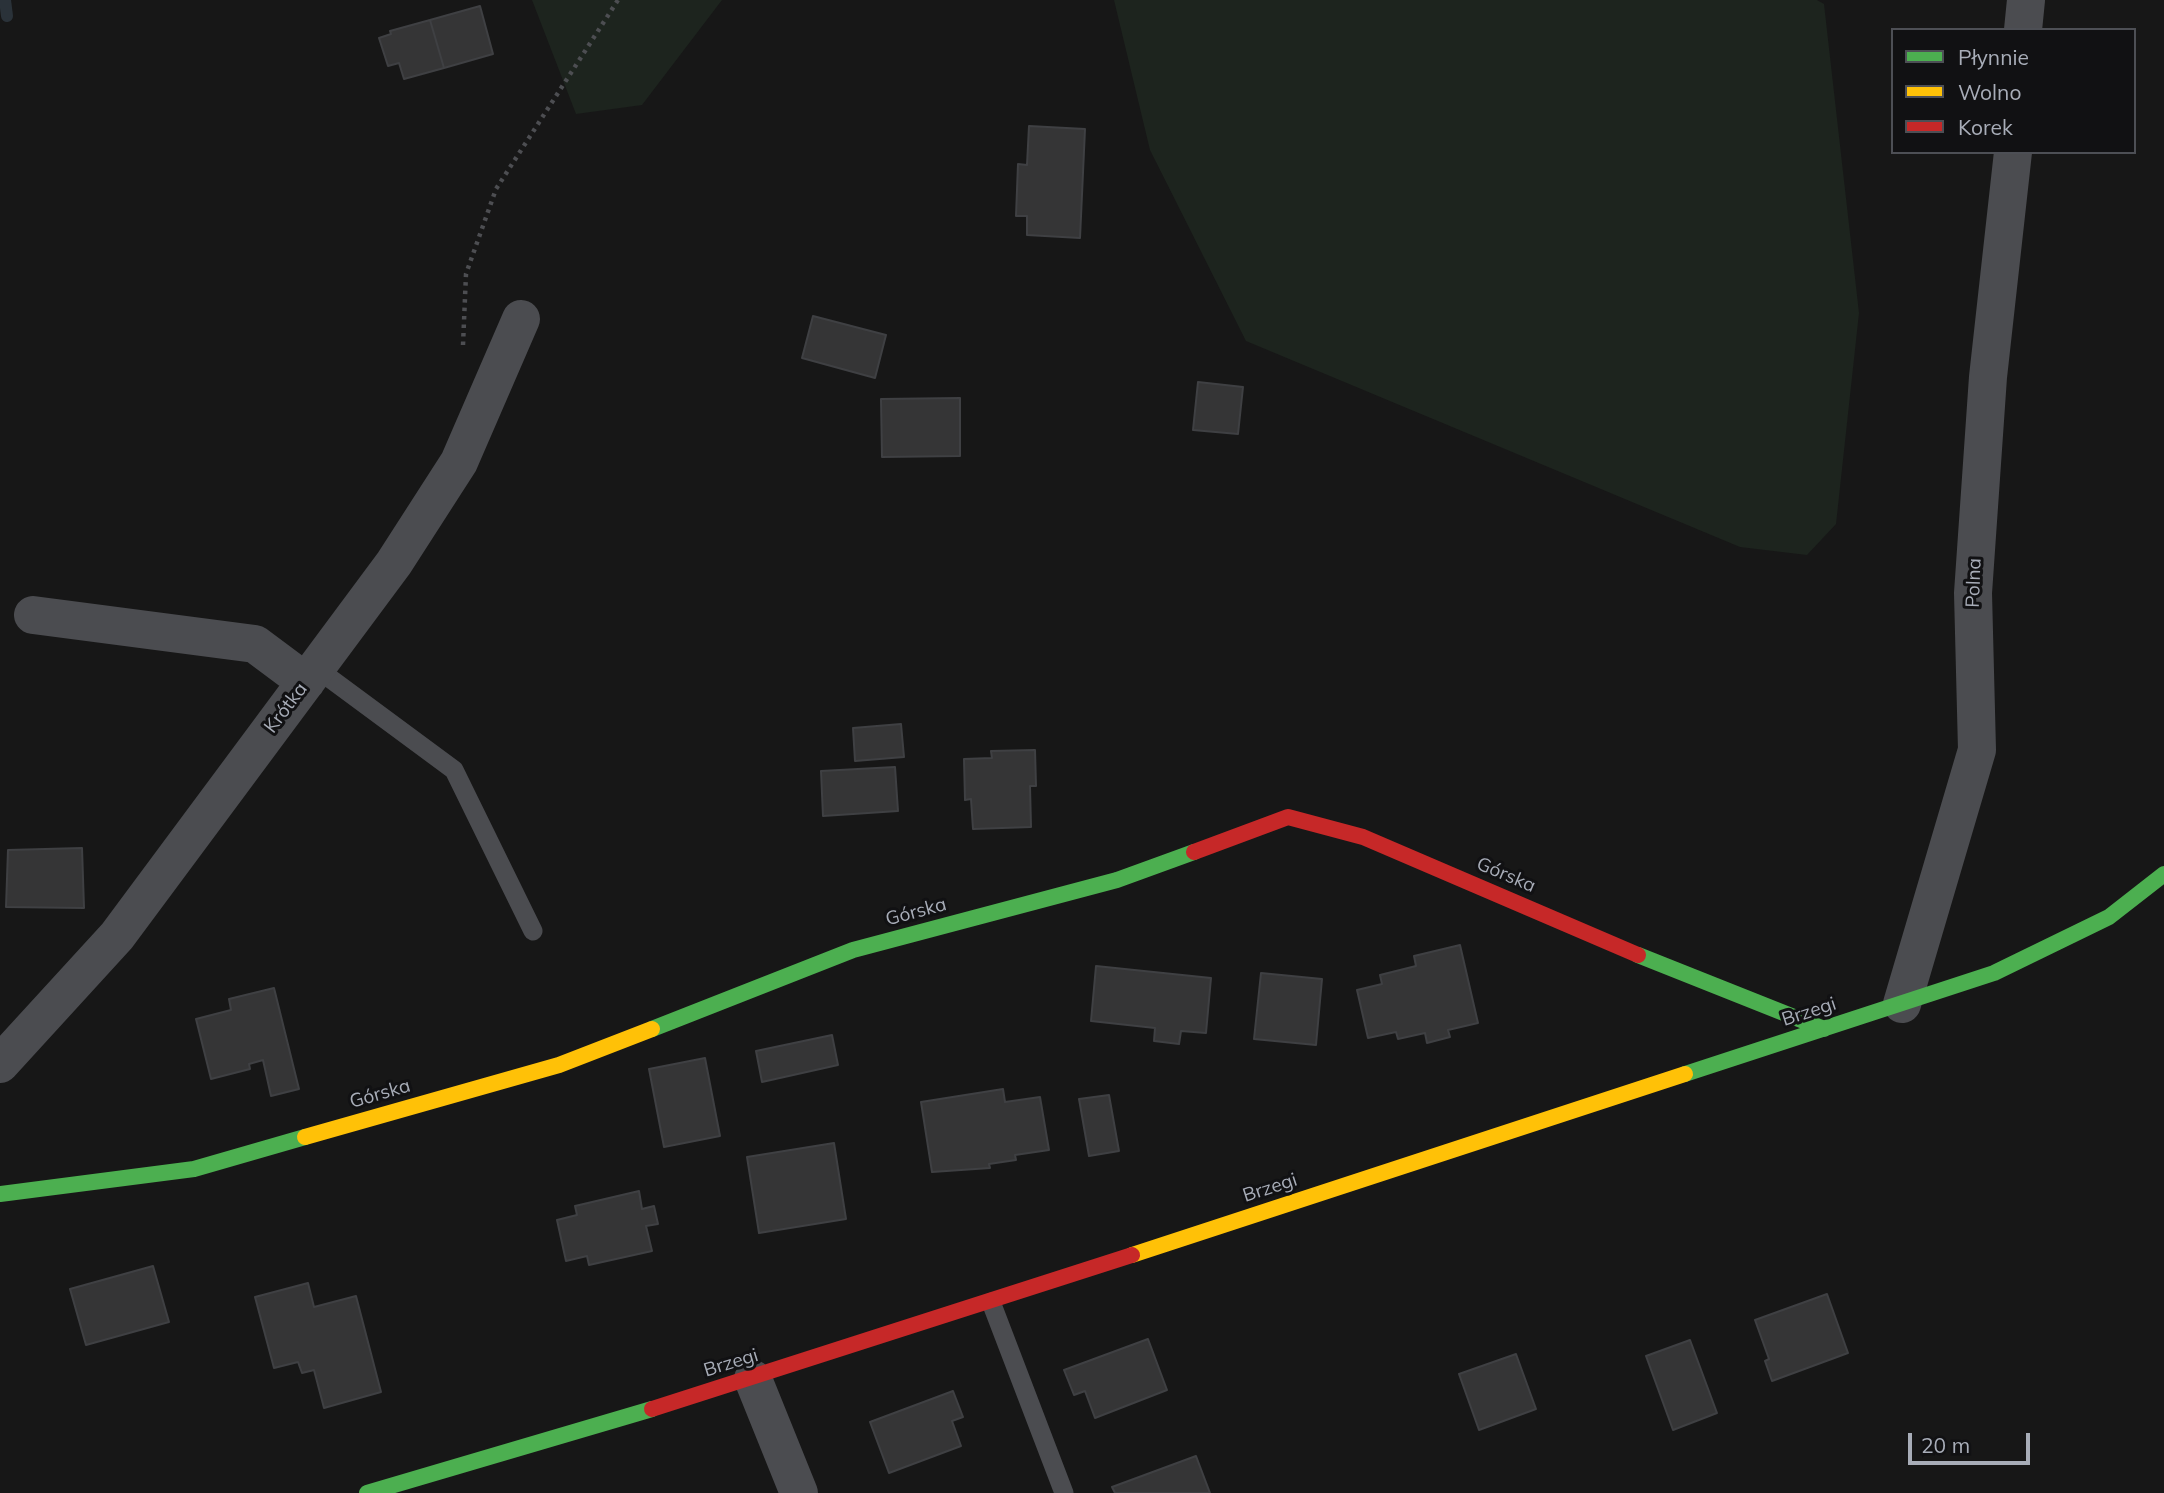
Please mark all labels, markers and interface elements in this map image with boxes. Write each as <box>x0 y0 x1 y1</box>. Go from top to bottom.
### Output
legend <box>1891 28 2136 154</box>
text: Płynnie <box>1958 44 2029 70</box>
text: Wolno <box>1958 79 2021 105</box>
text: Korek <box>1958 114 2013 140</box>
street label: Polna <box>1962 558 1986 608</box>
street label: Krótka <box>260 678 312 738</box>
street label: Górska <box>1473 852 1539 898</box>
street label: Górska <box>883 893 949 931</box>
street label: Brzegi <box>1779 993 1839 1031</box>
street label: Górska <box>347 1074 413 1114</box>
street label: Brzegi <box>1240 1169 1300 1207</box>
street label: Brzegi <box>701 1344 761 1382</box>
scale bar <box>1912 1420 2035 1464</box>
text: 20 m <box>1921 1432 1970 1458</box>

